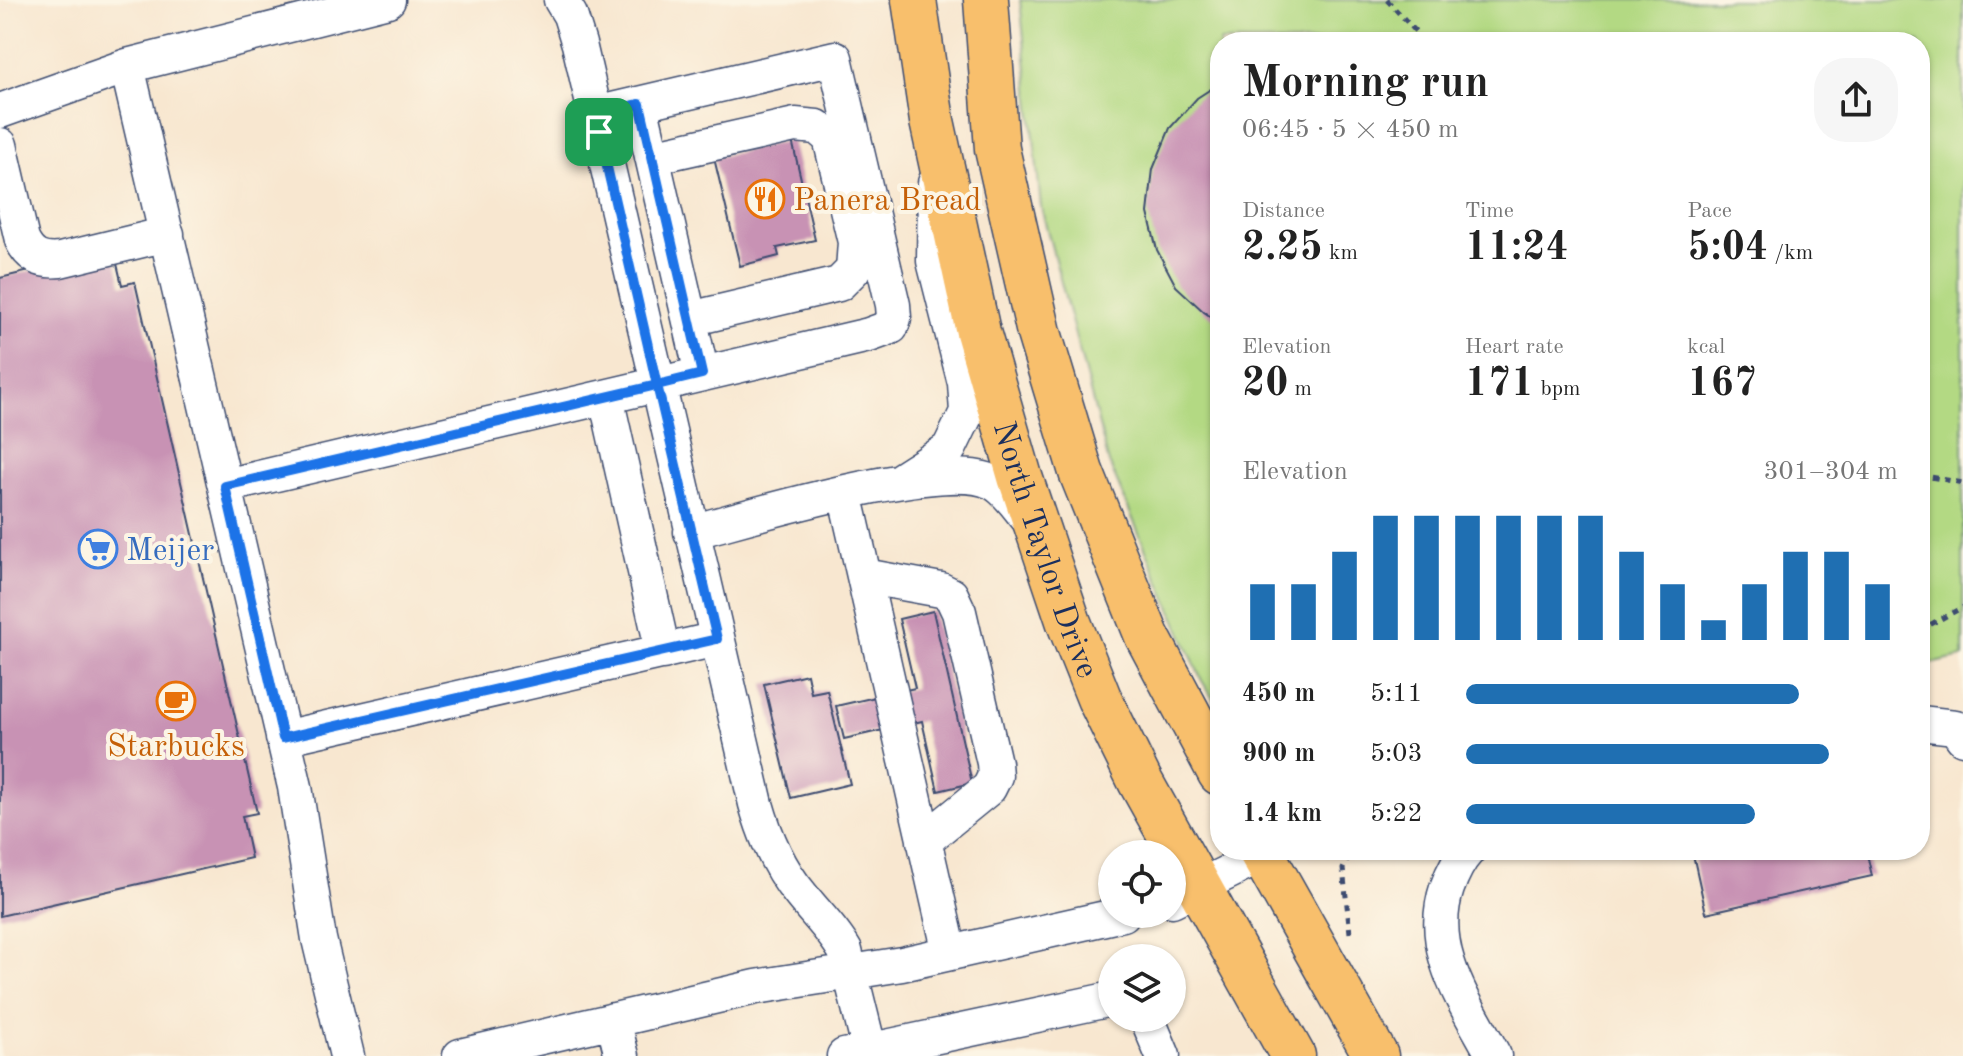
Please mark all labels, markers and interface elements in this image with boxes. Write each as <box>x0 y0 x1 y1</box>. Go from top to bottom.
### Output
button: share <box>1814 58 1898 142</box>
text: Morning run <box>1242 62 1489 106</box>
pin <box>565 98 633 166</box>
icon: arrive <box>577 110 621 154</box>
text: 06:45 · 5 × 450 m <box>1242 117 1459 143</box>
restaurant icon: Panera Bread <box>744 178 786 220</box>
place label: Panera Bread <box>793 186 981 218</box>
text: Distance <box>1242 200 1325 222</box>
text: Time <box>1465 200 1514 222</box>
text: Pace <box>1687 200 1732 222</box>
text: 2.25 <box>1242 229 1323 269</box>
text: 11:24 <box>1465 229 1569 269</box>
text: 5:04 <box>1687 229 1768 269</box>
text: km <box>1323 242 1358 264</box>
text: /km <box>1768 242 1813 264</box>
text: Elevation <box>1242 336 1332 358</box>
text: Heart rate <box>1465 336 1564 358</box>
text: kcal <box>1687 336 1725 358</box>
text: 20 <box>1242 365 1288 405</box>
text: 171 <box>1465 365 1534 405</box>
text: 167 <box>1687 365 1757 405</box>
text: m <box>1288 378 1312 400</box>
text: bpm <box>1534 378 1581 400</box>
street label: North Taylor Drive <box>986 418 1102 683</box>
text: Elevation <box>1242 459 1348 485</box>
text: 301–304 m <box>1763 459 1898 485</box>
supermarket icon: Meijer <box>77 528 119 570</box>
place label: Meijer <box>126 536 214 568</box>
cafe icon: Starbucks <box>155 680 197 722</box>
text: 450 m <box>1242 681 1315 707</box>
text: 5:11 <box>1370 681 1423 707</box>
place label: Starbucks <box>107 732 245 764</box>
text: 900 m <box>1242 741 1315 767</box>
text: 5:03 <box>1370 741 1423 767</box>
text: 1.4 km <box>1242 801 1322 827</box>
text: 5:22 <box>1370 801 1423 827</box>
map controls <box>1098 840 1186 1032</box>
button: locate <box>1098 840 1186 928</box>
button: layers <box>1098 944 1186 1032</box>

